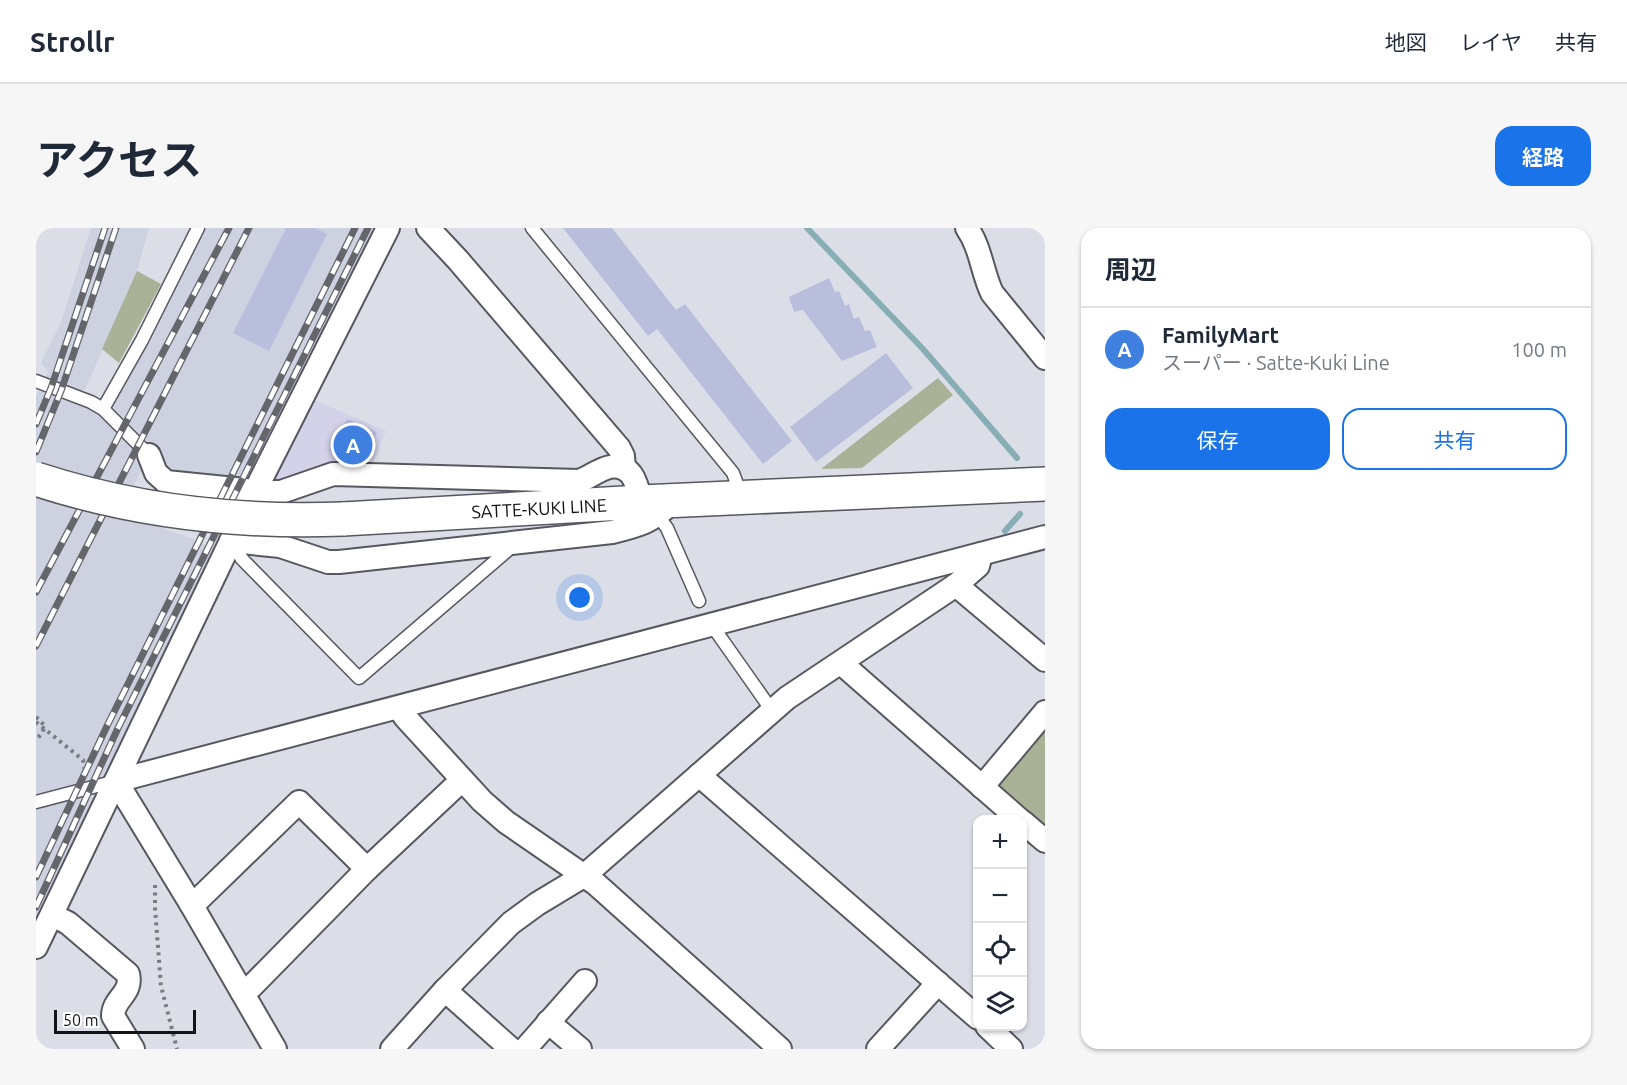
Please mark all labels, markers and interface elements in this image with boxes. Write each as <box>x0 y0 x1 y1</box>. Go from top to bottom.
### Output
text: Strollr <box>30 26 115 57</box>
text: 地図 <box>1385 30 1427 54</box>
text: レイヤ <box>1460 30 1522 54</box>
text: 共有 <box>1555 30 1597 54</box>
button: 経路 <box>1495 126 1591 186</box>
text: アクセス <box>36 136 202 183</box>
text: 周辺 <box>1105 255 1157 284</box>
text: FamilyMart <box>1162 322 1279 347</box>
text: A <box>1117 338 1132 361</box>
text: 100 m <box>1511 338 1567 361</box>
text: スーパー · Satte-Kuki Line <box>1162 351 1390 374</box>
button: 保存 <box>1105 408 1330 470</box>
button: 共有 <box>1342 408 1567 470</box>
pin: A <box>334 422 372 468</box>
street label: SATTE-KUKI LINE <box>471 494 607 522</box>
your location <box>565 583 594 612</box>
map controls <box>973 815 1027 1031</box>
button: + <box>973 815 1027 869</box>
button: − <box>973 869 1027 923</box>
button: locate <box>973 923 1027 977</box>
button: layers <box>973 977 1027 1031</box>
scale bar <box>54 1007 196 1034</box>
text: 50 m <box>63 1011 99 1029</box>

